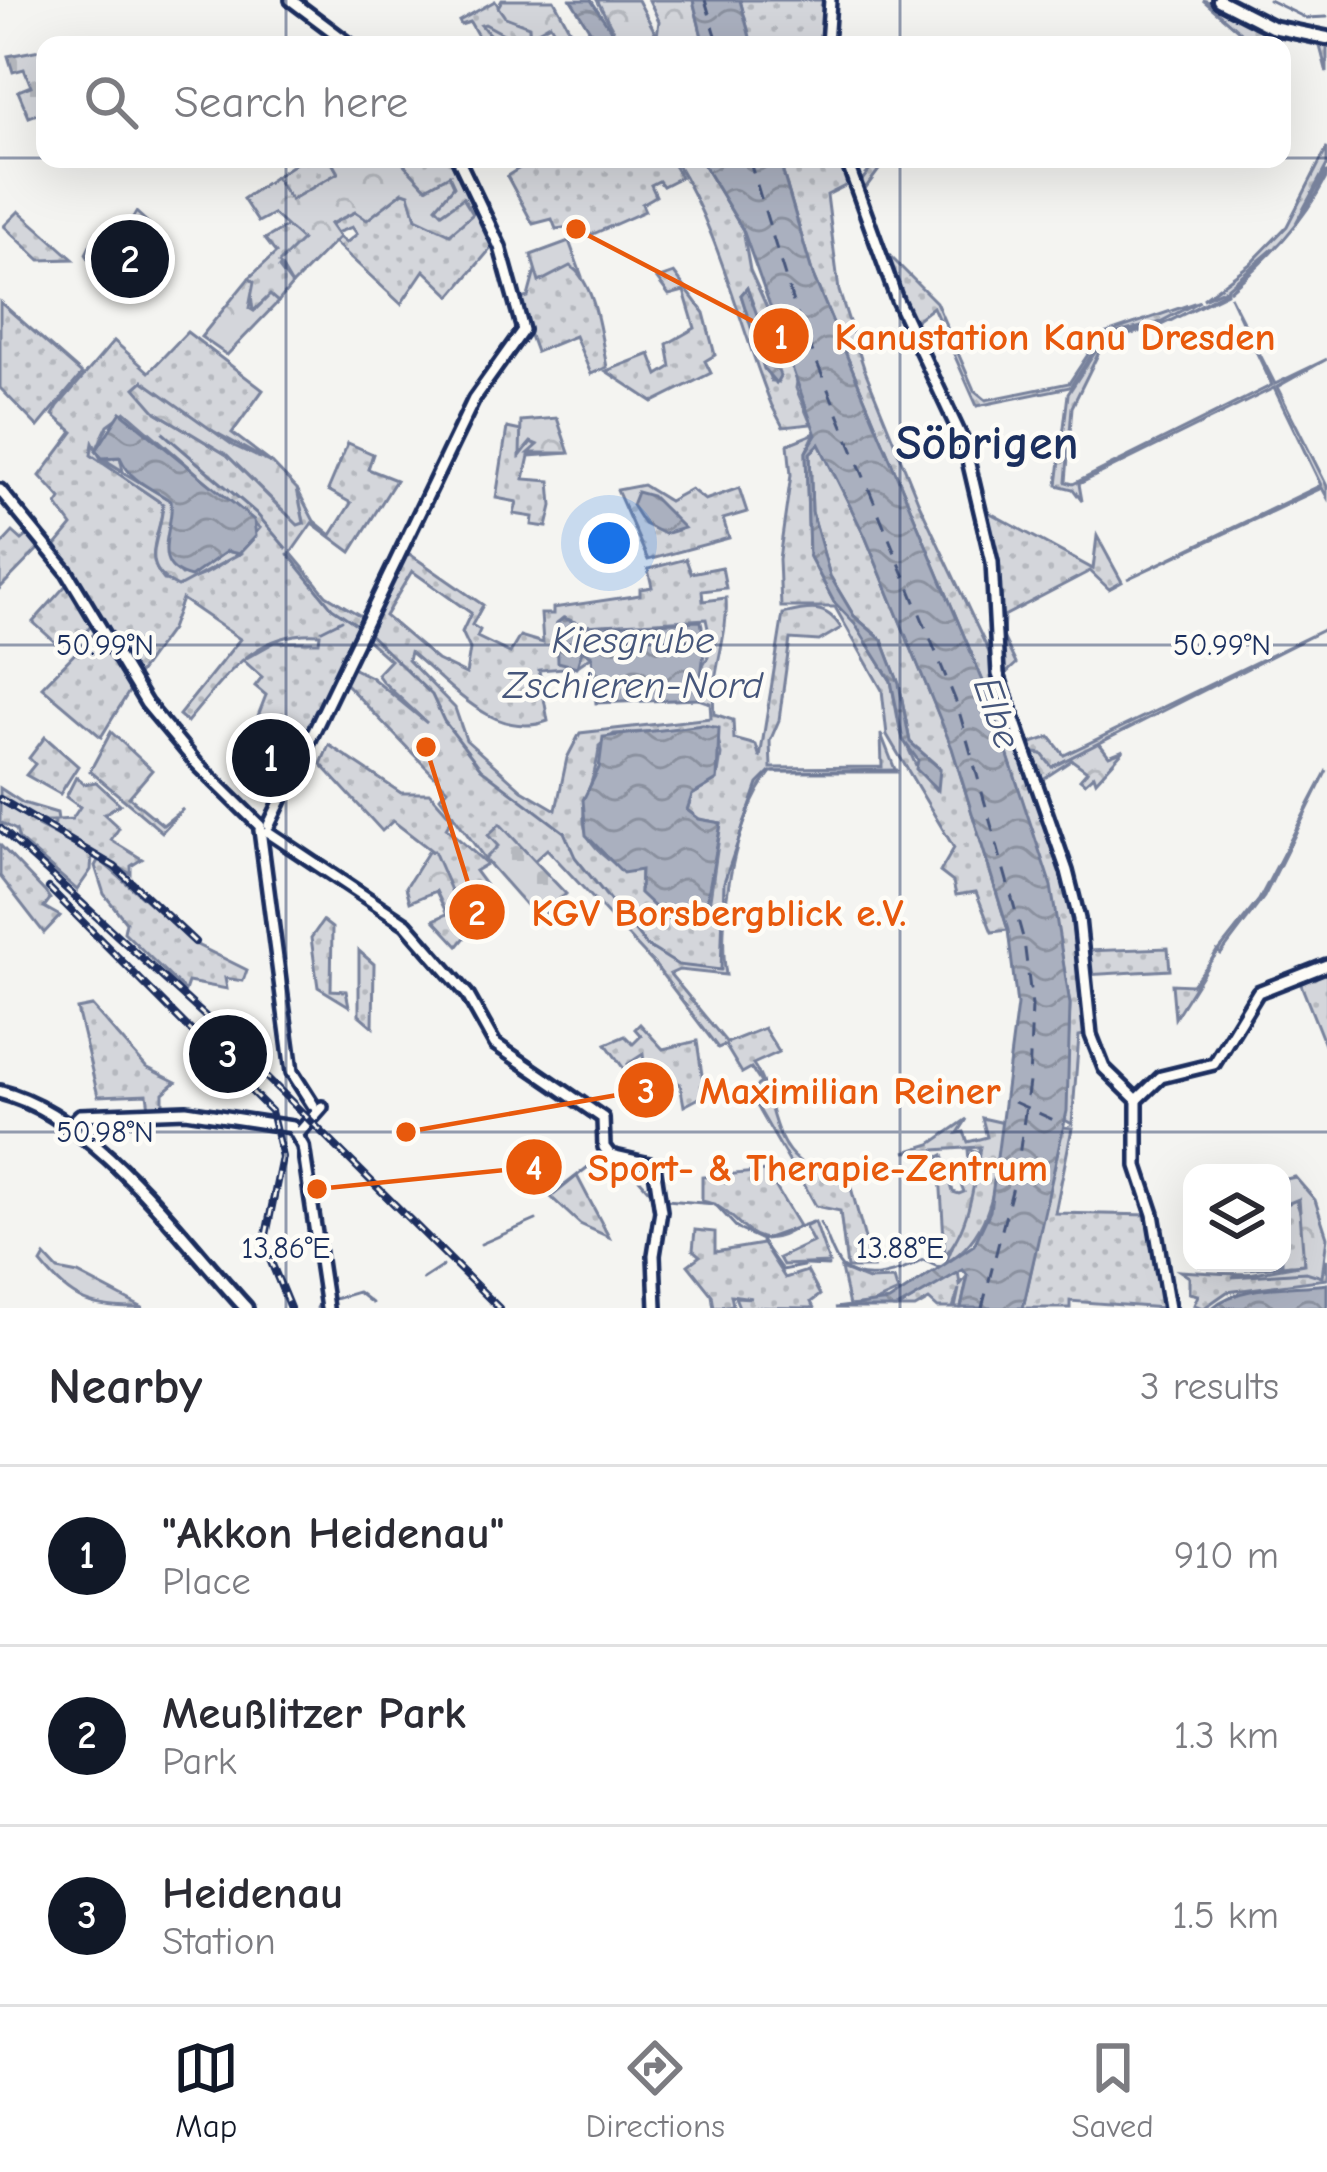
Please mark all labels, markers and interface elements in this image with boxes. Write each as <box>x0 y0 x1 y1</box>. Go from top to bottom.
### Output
search box <box>36 36 1291 168</box>
icon: search <box>78 69 144 135</box>
text: Search here <box>174 76 408 128</box>
pin: 2 <box>91 214 169 304</box>
callout: Kanustation Kanu Dresden <box>751 299 1300 374</box>
text: Kanustation Kanu Dresden <box>834 315 1276 360</box>
text: 1 <box>774 317 788 358</box>
district label: Söbrigen <box>895 416 1079 471</box>
your location <box>579 513 639 573</box>
water label: Kiesgrube Zschieren-Nord <box>502 618 764 708</box>
text: 50.99°N <box>56 628 154 663</box>
text: 50.99°N <box>1173 628 1271 663</box>
water label: Elbe <box>964 671 1030 755</box>
pin: 1 <box>232 713 310 803</box>
callout: KGV Borsbergblick e.V. <box>447 875 930 950</box>
text: KGV Borsbergblick e.V. <box>531 891 907 936</box>
text: 2 <box>468 893 486 934</box>
pin: 3 <box>189 1009 267 1099</box>
callout: Maximilian Reiner <box>616 1053 1025 1128</box>
text: Maximilian Reiner <box>699 1069 1001 1114</box>
text: 3 <box>637 1071 655 1112</box>
text: 50.98°N <box>56 1115 154 1150</box>
callout: Sport- & Therapie-Zentrum <box>504 1130 1072 1205</box>
text: Sport- & Therapie-Zentrum <box>588 1146 1048 1191</box>
text: 4 <box>526 1148 542 1189</box>
map controls <box>1183 1164 1291 1272</box>
button: layers <box>1183 1164 1291 1272</box>
text: 13.86°E <box>242 1231 330 1266</box>
text: 13.88°E <box>856 1231 944 1266</box>
text: Nearby <box>48 1357 202 1416</box>
text: 3 results <box>1140 1364 1279 1409</box>
text: "Akkon Heidenau" <box>162 1507 504 1559</box>
text: 1 <box>79 1533 95 1578</box>
text: 910 m <box>1174 1533 1279 1578</box>
text: Place <box>162 1559 251 1604</box>
text: Meußlitzer Park <box>162 1687 466 1739</box>
text: 2 <box>77 1713 97 1758</box>
text: 1.3 km <box>1174 1713 1279 1758</box>
text: Park <box>162 1739 237 1784</box>
text: Heidenau <box>162 1867 343 1919</box>
text: 3 <box>77 1893 97 1938</box>
text: 1.5 km <box>1172 1893 1279 1938</box>
text: Station <box>162 1919 276 1964</box>
tab: Map <box>173 2035 239 2145</box>
tab: Directions <box>586 2035 725 2145</box>
tab: Saved <box>1071 2035 1154 2145</box>

